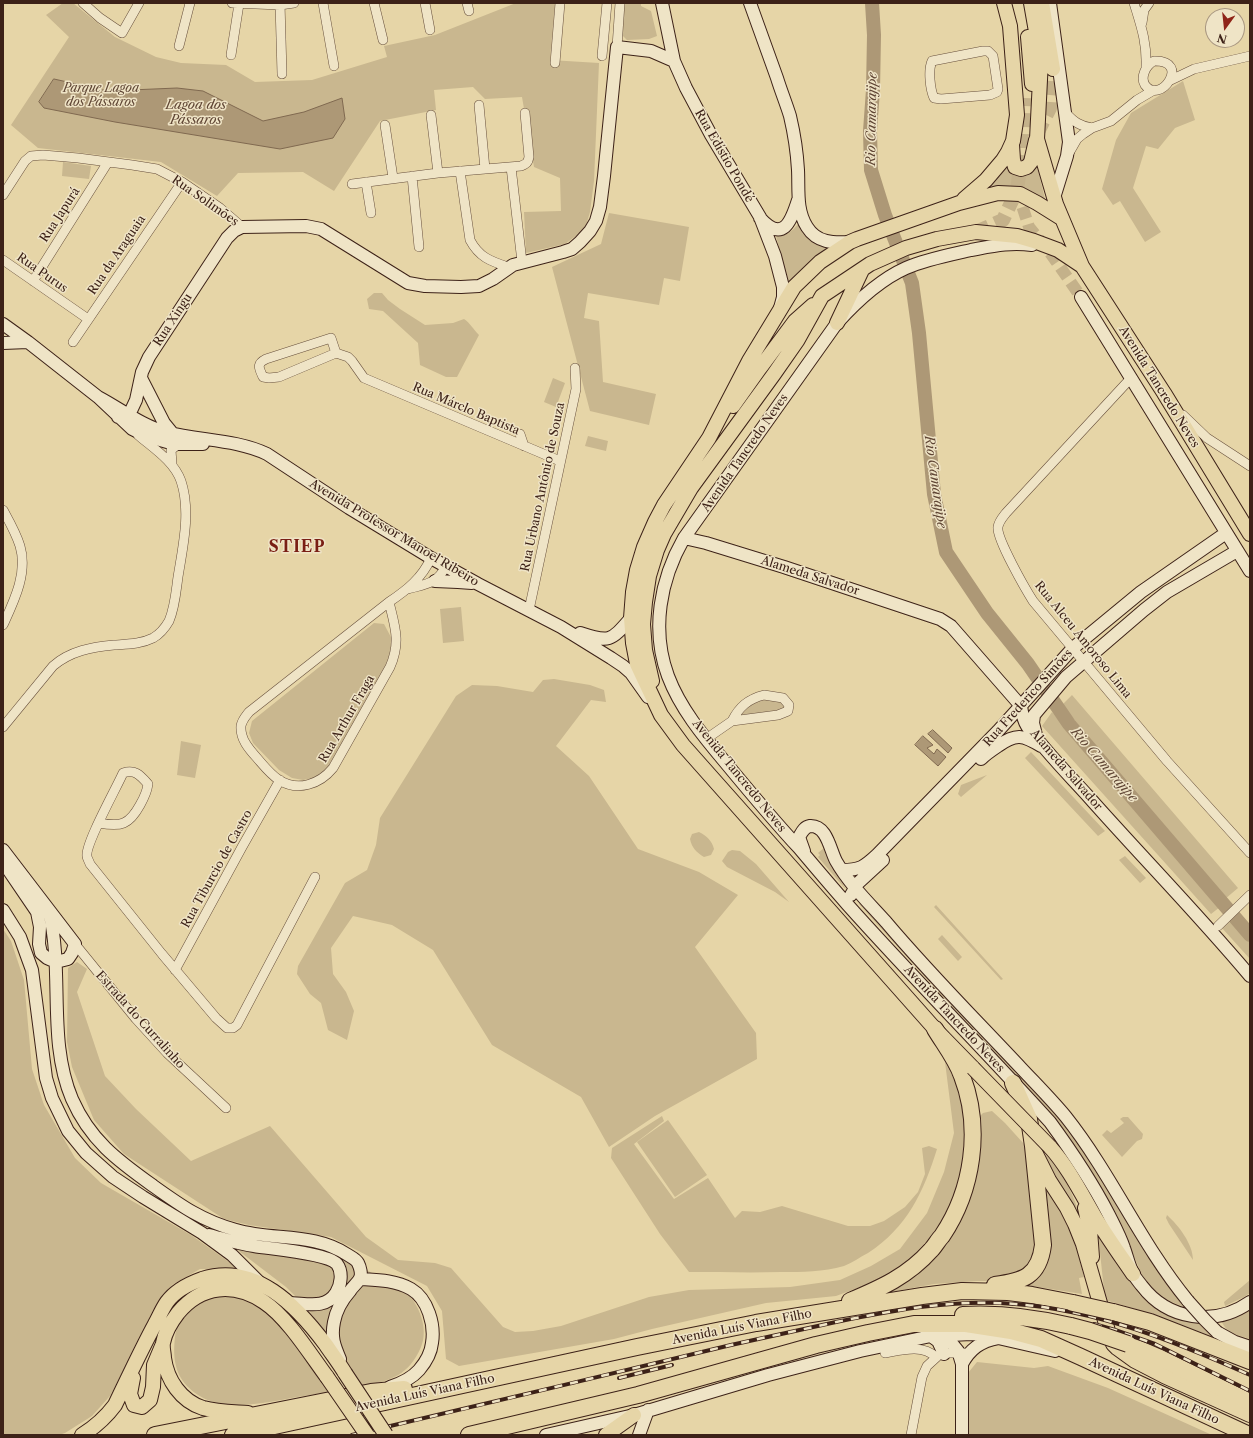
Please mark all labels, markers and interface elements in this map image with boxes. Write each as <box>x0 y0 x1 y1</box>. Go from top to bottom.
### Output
north arrow <box>1205 8 1245 48</box>
text: N <box>1216 31 1229 47</box>
water label: Rio Camarajipe <box>863 72 881 166</box>
park label: Parque Lagoa dos Pássaros <box>63 82 139 110</box>
water label: Lagoa dos Pássaros <box>165 97 227 128</box>
street label: Rua Edístio Pondé <box>692 107 756 205</box>
street label: Rua Solimões <box>169 173 241 229</box>
street label: Rua Japurá <box>37 185 83 245</box>
street label: Rua da Araguaia <box>85 213 149 297</box>
street label: Rua Purus <box>14 250 70 296</box>
street label: Rua Xingu <box>151 291 195 349</box>
street label: Avenida Tancredo Neves <box>1116 324 1202 450</box>
street label: Rua Márclo Baptista <box>410 380 522 438</box>
street label: Avenida Tancredo Neves <box>699 391 791 515</box>
street label: Rua Urbano Antônio de Souza <box>518 401 568 573</box>
water label: Rio Camarajipe <box>921 435 949 529</box>
street label: Avenida Professor Manoel Ribeiro <box>307 477 481 589</box>
district label: STIEP <box>269 537 325 557</box>
street label: Alameda Salvador <box>759 553 861 599</box>
street label: Rua Alceu Amoroso Lima <box>1031 579 1135 701</box>
street label: Rua Frederico Simões <box>981 646 1075 750</box>
street label: Rua Arthur Fraga <box>316 673 378 765</box>
street label: Avenida Tancredo Neves <box>689 717 789 835</box>
water label: Rio Camarajipe <box>1067 725 1141 805</box>
street label: Alameda Salvador <box>1027 727 1105 813</box>
street label: Rua Tiburcio de Castro <box>179 807 255 931</box>
street label: Avenida Tancredo Neves <box>901 963 1007 1075</box>
street label: Estrada do Curralinho <box>92 968 188 1072</box>
street label: Avenida Luís Viana Filho <box>671 1306 813 1348</box>
street label: Avenida Luís Viana Filho <box>1087 1354 1221 1428</box>
street label: Avenida Luís Viana Filho <box>354 1371 496 1415</box>

